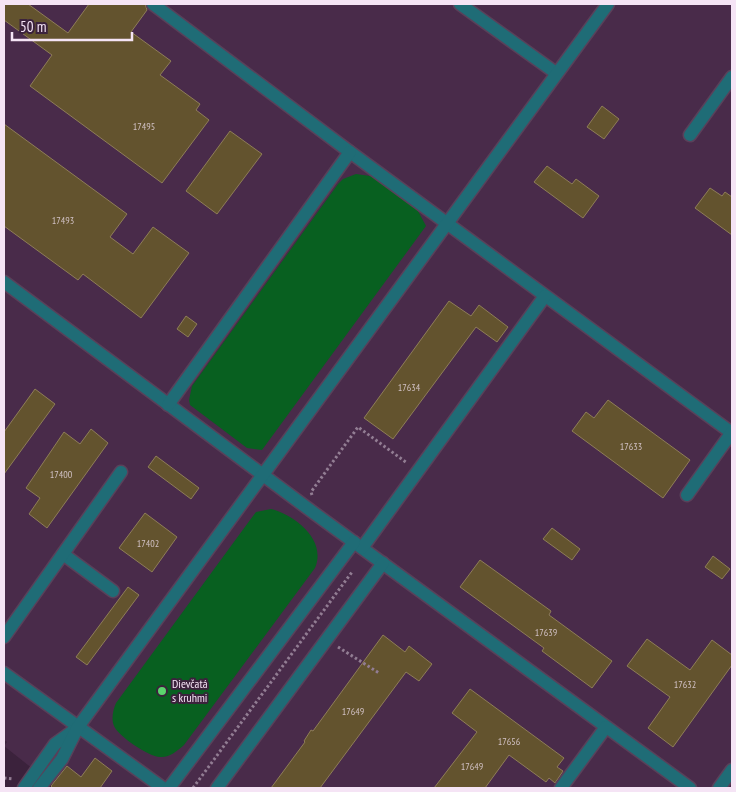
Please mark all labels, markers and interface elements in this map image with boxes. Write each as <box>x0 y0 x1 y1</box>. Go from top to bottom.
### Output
scale bar <box>12 10 132 42</box>
text: 50 m <box>20 17 46 36</box>
house number: 17495 <box>133 120 155 133</box>
house number: 17493 <box>52 214 74 227</box>
house number: 17634 <box>398 381 421 394</box>
house number: 17633 <box>620 440 642 453</box>
house number: 17400 <box>50 468 73 481</box>
house number: 17402 <box>137 537 159 550</box>
house number: 17639 <box>535 626 557 639</box>
place label: Dievčatá s kruhmi <box>172 676 208 705</box>
house number: 17632 <box>674 678 696 691</box>
marker: Dievčatá s kruhmi <box>156 685 168 697</box>
house number: 17649 <box>342 705 364 718</box>
house number: 17656 <box>498 735 521 748</box>
house number: 17649 <box>461 760 483 773</box>

